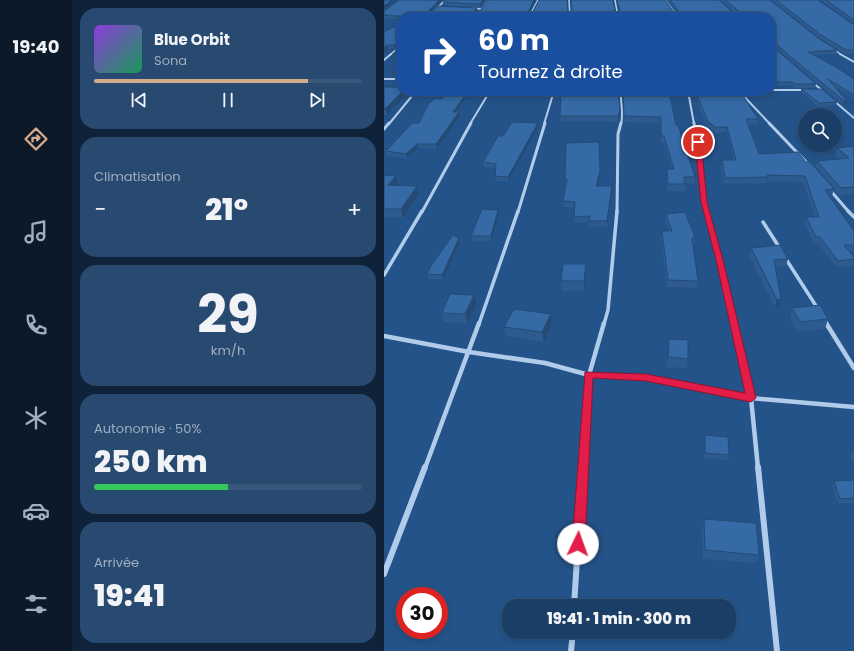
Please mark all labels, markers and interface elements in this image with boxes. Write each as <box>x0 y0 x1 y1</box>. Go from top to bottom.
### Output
text: 60 m <box>478 21 550 60</box>
icon: right <box>412 28 464 80</box>
text: Blue Orbit <box>154 29 230 50</box>
text: 19:40 <box>13 34 59 59</box>
text: Sona <box>154 51 187 70</box>
text: Tournez à droite <box>478 59 623 84</box>
icon: previous <box>128 89 150 111</box>
icon: pause <box>217 89 239 111</box>
icon: next <box>306 89 328 111</box>
map controls <box>798 108 842 152</box>
button: search <box>798 108 842 152</box>
icon: directions <box>22 125 50 153</box>
pin <box>681 125 715 159</box>
icon: arrive <box>687 131 709 153</box>
text: Climatisation <box>94 167 181 186</box>
text: 21° <box>205 188 248 231</box>
text: − <box>94 194 106 225</box>
text: + <box>347 194 362 225</box>
icon: music <box>22 218 50 246</box>
text: 29 <box>197 278 259 351</box>
icon: phone <box>22 311 50 339</box>
text: km/h <box>211 341 245 360</box>
icon: climate <box>22 404 50 432</box>
text: Autonomie · 50% <box>94 419 201 438</box>
text: 250 km <box>94 440 208 483</box>
icon: car <box>22 497 50 525</box>
position arrow <box>557 523 599 565</box>
text: Arrivée <box>94 553 139 572</box>
text: 19:41 <box>94 574 165 617</box>
speed limit sign: 30 <box>396 587 448 639</box>
icon: filters <box>22 590 50 618</box>
text: 19:41 · 1 min · 300 m <box>547 608 691 629</box>

